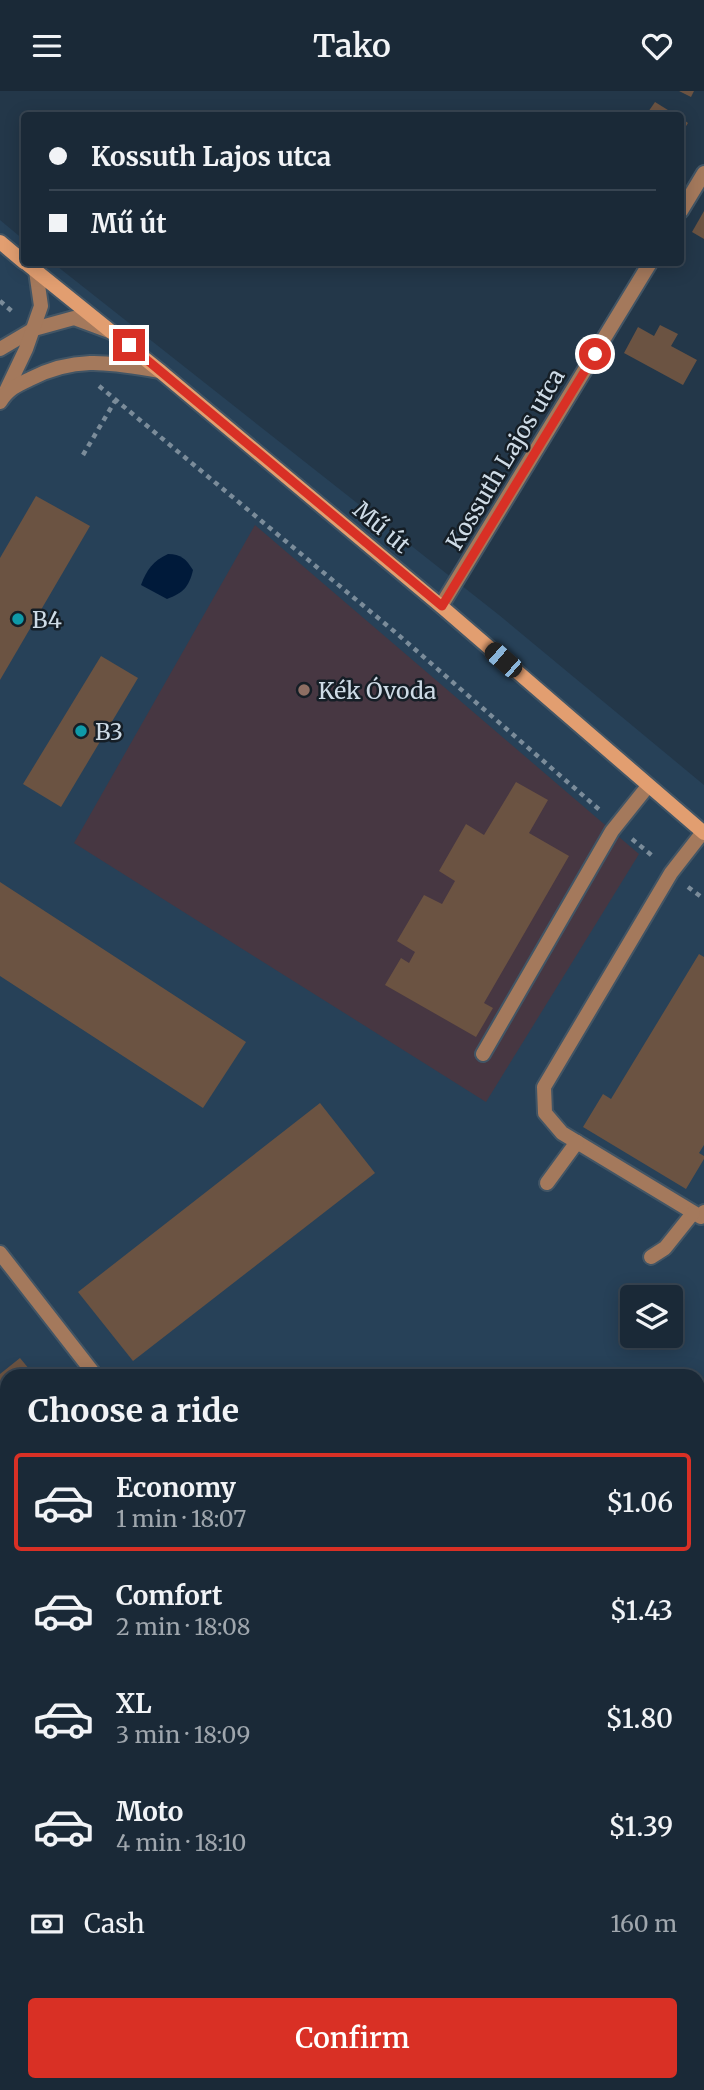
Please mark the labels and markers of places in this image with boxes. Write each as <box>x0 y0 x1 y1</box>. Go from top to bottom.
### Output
place label: B4 <box>32 605 62 634</box>
marker: B4 <box>10 611 26 627</box>
place label: Kék Óvoda <box>318 676 436 705</box>
marker: Kék Óvoda <box>296 682 312 698</box>
place label: B3 <box>95 717 123 746</box>
marker: B3 <box>73 723 89 739</box>

